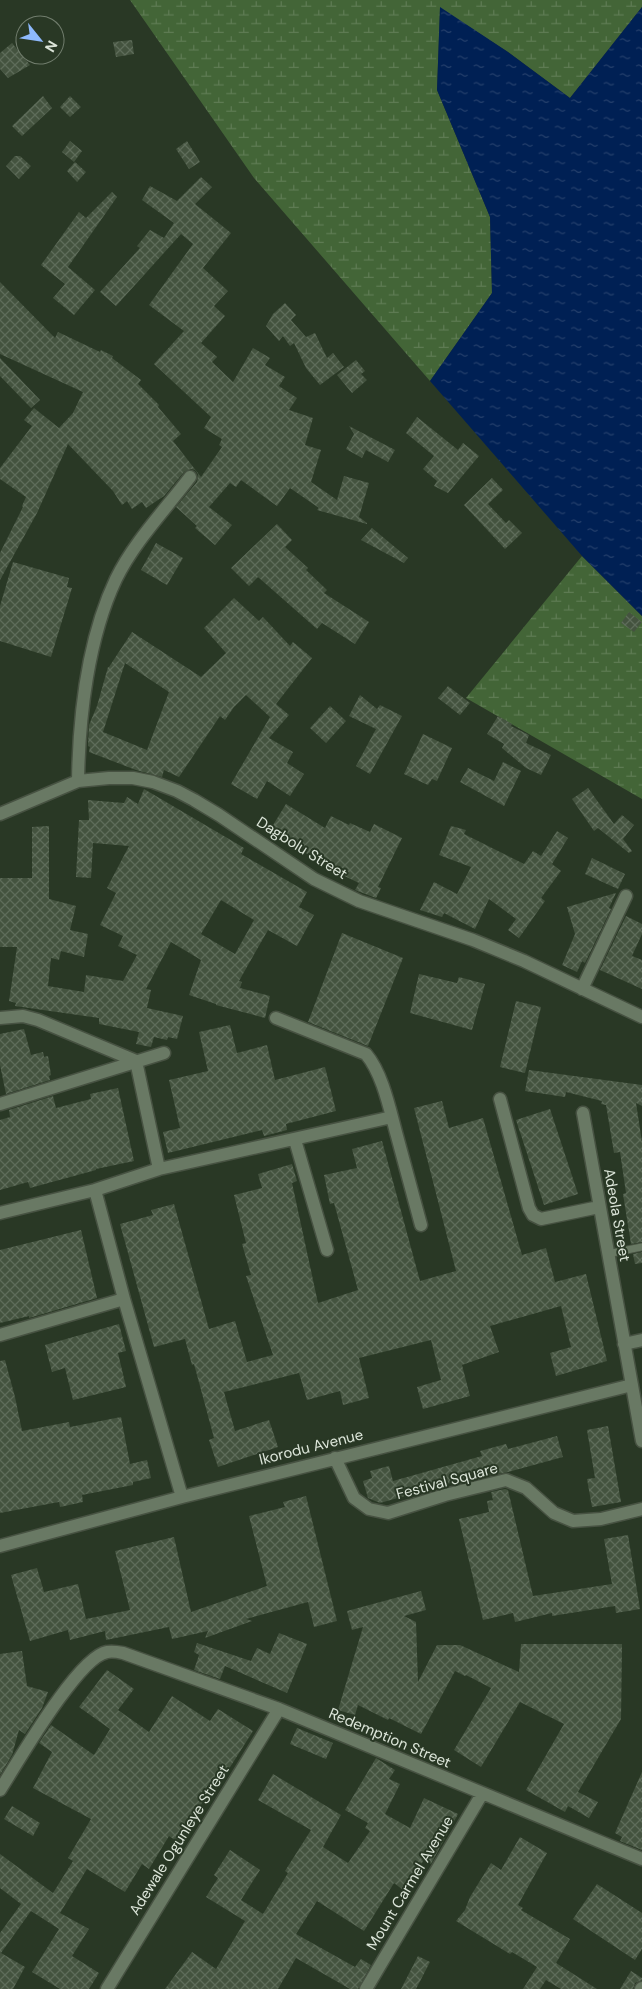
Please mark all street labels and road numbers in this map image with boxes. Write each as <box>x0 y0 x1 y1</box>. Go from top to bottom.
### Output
street label: Dagbolu Street <box>253 812 351 884</box>
street label: Adeola Street <box>599 1167 635 1263</box>
street label: Ikorodu Avenue <box>257 1424 365 1470</box>
street label: Festival Square <box>394 1458 500 1504</box>
street label: Redemption Street <box>326 1703 454 1773</box>
street label: Adewale Ogunleye Street <box>124 1761 234 1919</box>
street label: Mount Carmel Avenue <box>362 1812 458 1954</box>

